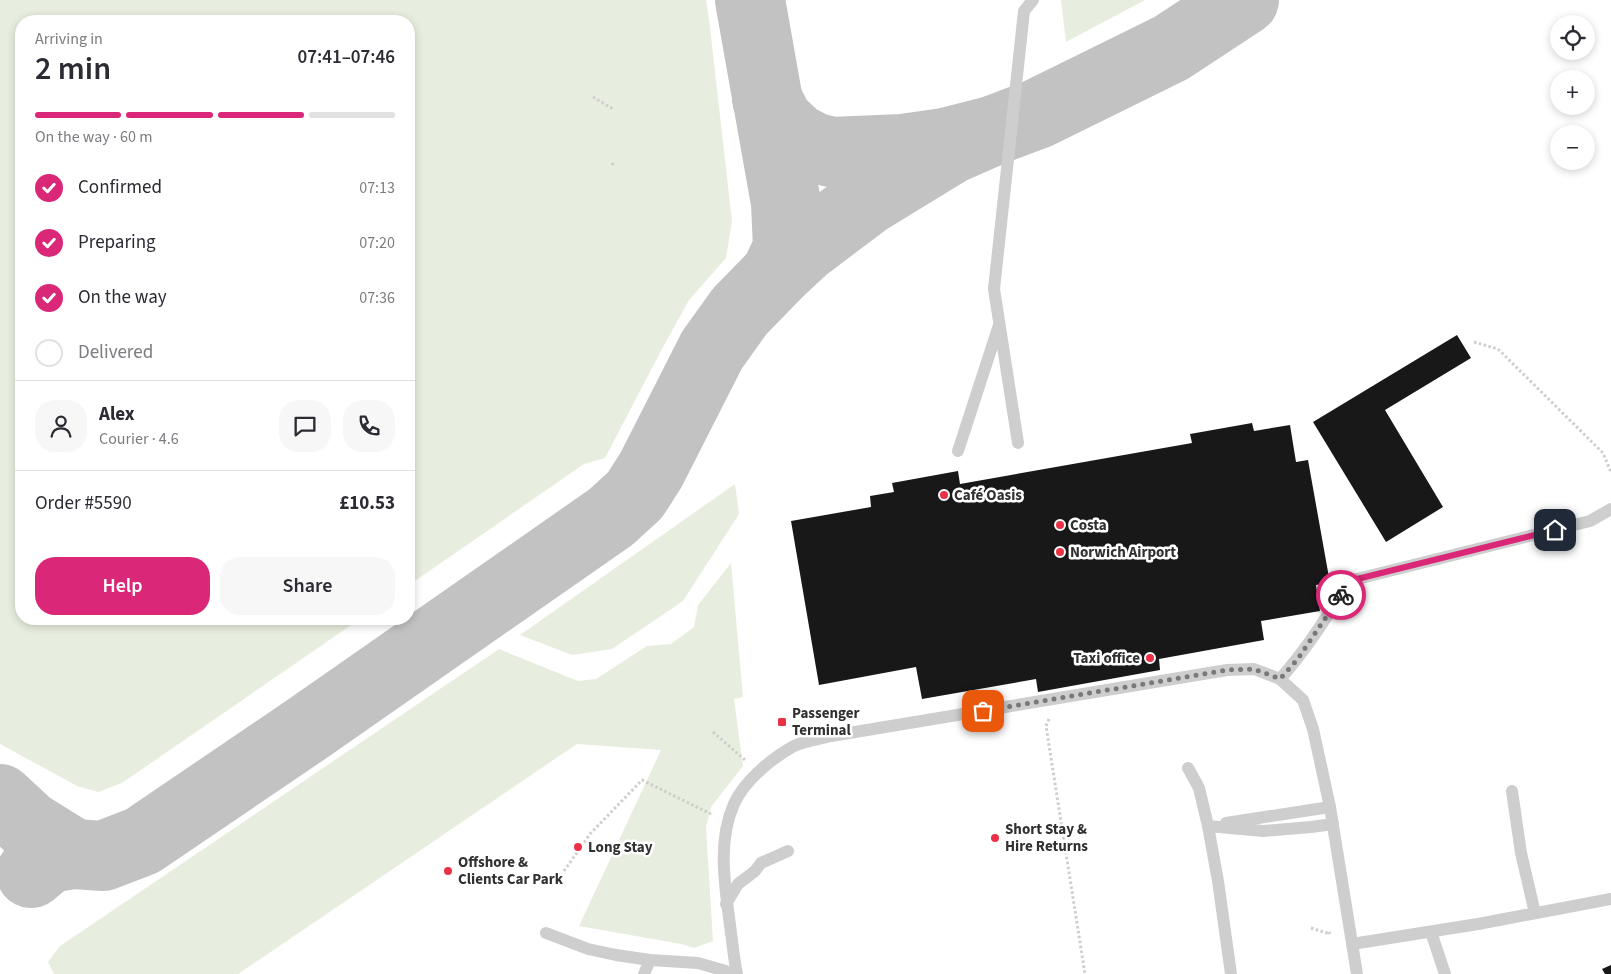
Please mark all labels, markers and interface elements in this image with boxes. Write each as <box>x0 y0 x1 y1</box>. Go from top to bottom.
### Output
map controls <box>1550 15 1595 170</box>
button: locate <box>1550 15 1595 60</box>
text: Arriving in <box>35 28 103 50</box>
text: 07:41–07:46 <box>297 44 395 71</box>
text: 2 min <box>35 46 111 92</box>
button: + <box>1550 70 1595 115</box>
button: − <box>1550 125 1595 170</box>
text: On the way · 60 m <box>35 126 152 148</box>
icon: check <box>35 174 63 202</box>
text: Confirmed <box>78 174 162 201</box>
text: 07:13 <box>359 177 395 199</box>
icon: check <box>35 229 63 257</box>
text: Preparing <box>78 229 156 256</box>
text: 07:20 <box>359 232 395 254</box>
icon: check <box>35 284 63 312</box>
text: On the way <box>78 284 167 311</box>
text: 07:36 <box>359 287 395 309</box>
text: Delivered <box>78 339 153 366</box>
button: person <box>35 400 87 452</box>
button: chat <box>279 400 331 452</box>
button: phone <box>343 400 395 452</box>
text: Alex <box>99 401 135 428</box>
text: Courier · 4.6 <box>99 428 179 450</box>
place label: Café Oasis <box>954 485 1022 506</box>
marker: Café Oasis <box>938 489 950 501</box>
text: Order #5590 <box>35 490 132 517</box>
text: £10.53 <box>339 490 395 517</box>
pin <box>1534 509 1576 551</box>
place label: Costa <box>1070 515 1107 536</box>
icon: home <box>1541 516 1569 544</box>
marker: Costa <box>1054 519 1066 531</box>
place label: Norwich Airport <box>1070 542 1176 563</box>
marker: Norwich Airport <box>1054 546 1066 558</box>
button: Help <box>35 557 210 615</box>
button: Share <box>220 557 395 615</box>
courier <box>1316 570 1366 620</box>
icon: bike <box>1327 581 1355 609</box>
place label: Taxi office <box>1073 648 1140 669</box>
marker: Taxi office <box>1144 652 1156 664</box>
pin <box>962 690 1004 732</box>
icon: bag <box>969 697 997 725</box>
place label: Passenger Terminal <box>792 703 859 741</box>
marker: Passenger Terminal <box>776 716 788 728</box>
place label: Short Stay & Hire Returns <box>1005 819 1088 857</box>
marker: Short Stay & Hire Returns <box>989 832 1001 844</box>
place label: Long Stay <box>588 837 653 858</box>
marker: Long Stay <box>572 841 584 853</box>
place label: Offshore & Clients Car Park <box>458 852 564 890</box>
marker: Offshore & Clients Car Park <box>442 865 454 877</box>

